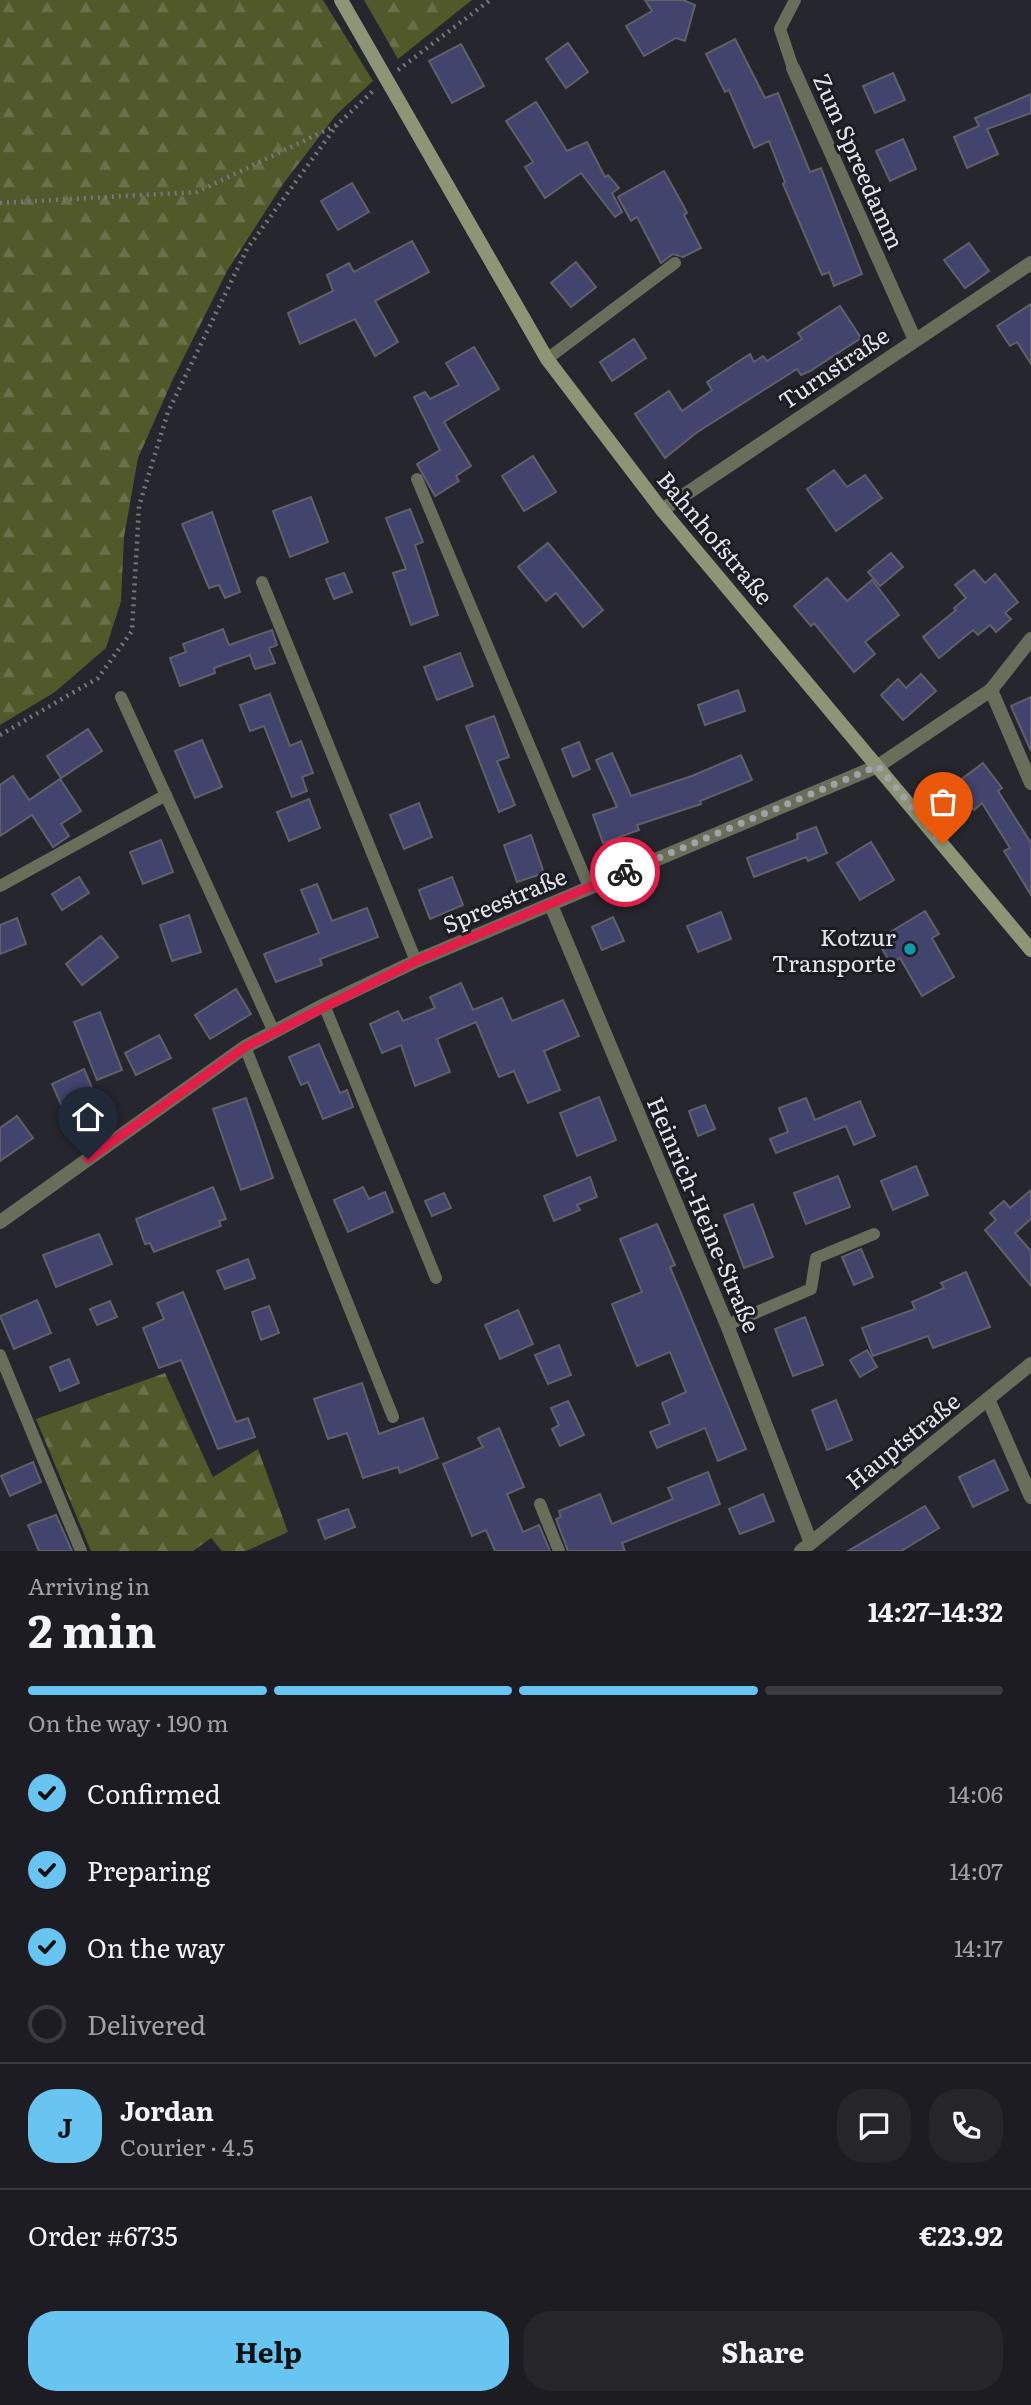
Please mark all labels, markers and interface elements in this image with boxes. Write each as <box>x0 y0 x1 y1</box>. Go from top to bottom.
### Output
street label: Zum Spreedamm <box>806 68 914 254</box>
street label: Turnstraße <box>771 317 895 417</box>
street label: Bahnhofstraße <box>650 463 782 611</box>
pin <box>913 772 973 844</box>
icon: bag <box>924 783 962 821</box>
courier <box>590 837 660 907</box>
icon: bike <box>606 853 644 891</box>
street label: Spreestraße <box>437 858 571 940</box>
place label: Kotzur Transporte <box>772 919 896 979</box>
marker: Kotzur Transporte <box>902 941 918 957</box>
pin <box>58 1087 118 1159</box>
street label: Heinrich-Heine-Straße <box>640 1091 770 1337</box>
icon: home <box>69 1098 107 1136</box>
street label: Hauptstraße <box>838 1383 966 1497</box>
text: Arriving in <box>28 1568 150 1602</box>
text: 14:27–14:32 <box>868 1591 1003 1630</box>
text: 2 min <box>28 1594 157 1662</box>
text: On the way · 190 m <box>28 1705 229 1739</box>
text: Confirmed <box>87 1773 221 1812</box>
icon: check <box>28 1774 66 1812</box>
text: 14:06 <box>949 1776 1003 1810</box>
text: Preparing <box>87 1850 210 1889</box>
icon: check <box>28 1851 66 1889</box>
text: 14:07 <box>949 1853 1003 1887</box>
text: On the way <box>87 1927 225 1966</box>
icon: check <box>28 1928 66 1966</box>
text: 14:17 <box>954 1930 1003 1964</box>
text: Delivered <box>87 2004 206 2043</box>
button: chat <box>837 2089 911 2163</box>
button: phone <box>929 2089 1003 2163</box>
text: Jordan <box>120 2090 214 2129</box>
text: J <box>58 2107 72 2146</box>
text: Courier · 4.5 <box>120 2129 254 2163</box>
text: Order #6735 <box>28 2215 178 2254</box>
text: €23.92 <box>919 2215 1003 2254</box>
button: Help <box>28 2311 509 2391</box>
button: Share <box>523 2311 1003 2391</box>

